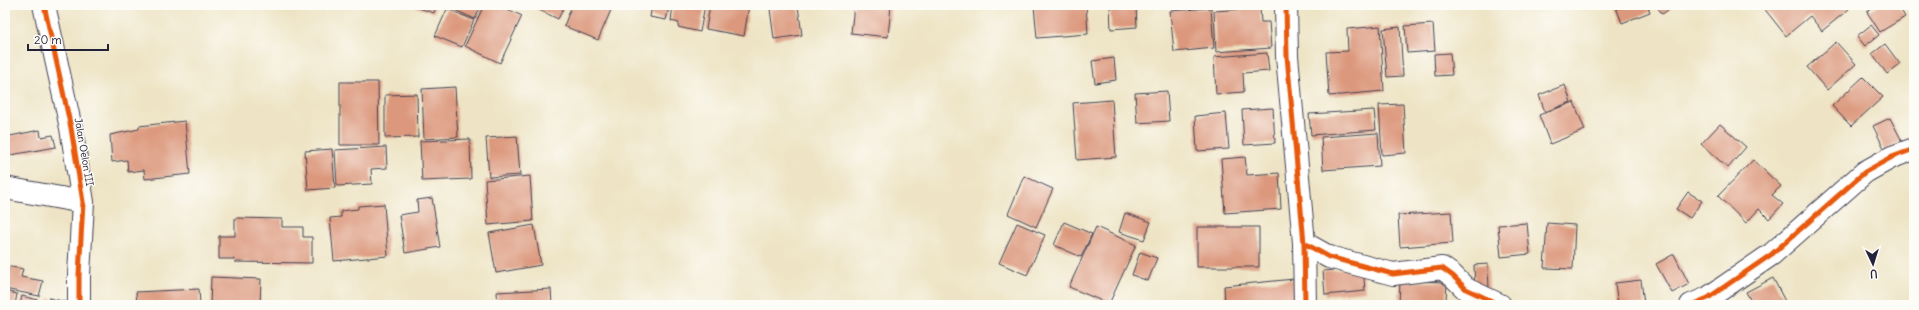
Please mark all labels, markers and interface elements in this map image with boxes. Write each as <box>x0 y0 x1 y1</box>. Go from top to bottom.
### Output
scale bar <box>28 26 108 52</box>
text: 20 m <box>34 32 62 47</box>
street label: Jalan Oelon III <box>72 117 96 187</box>
north arrow <box>1853 244 1893 284</box>
text: U <box>1869 267 1878 281</box>

